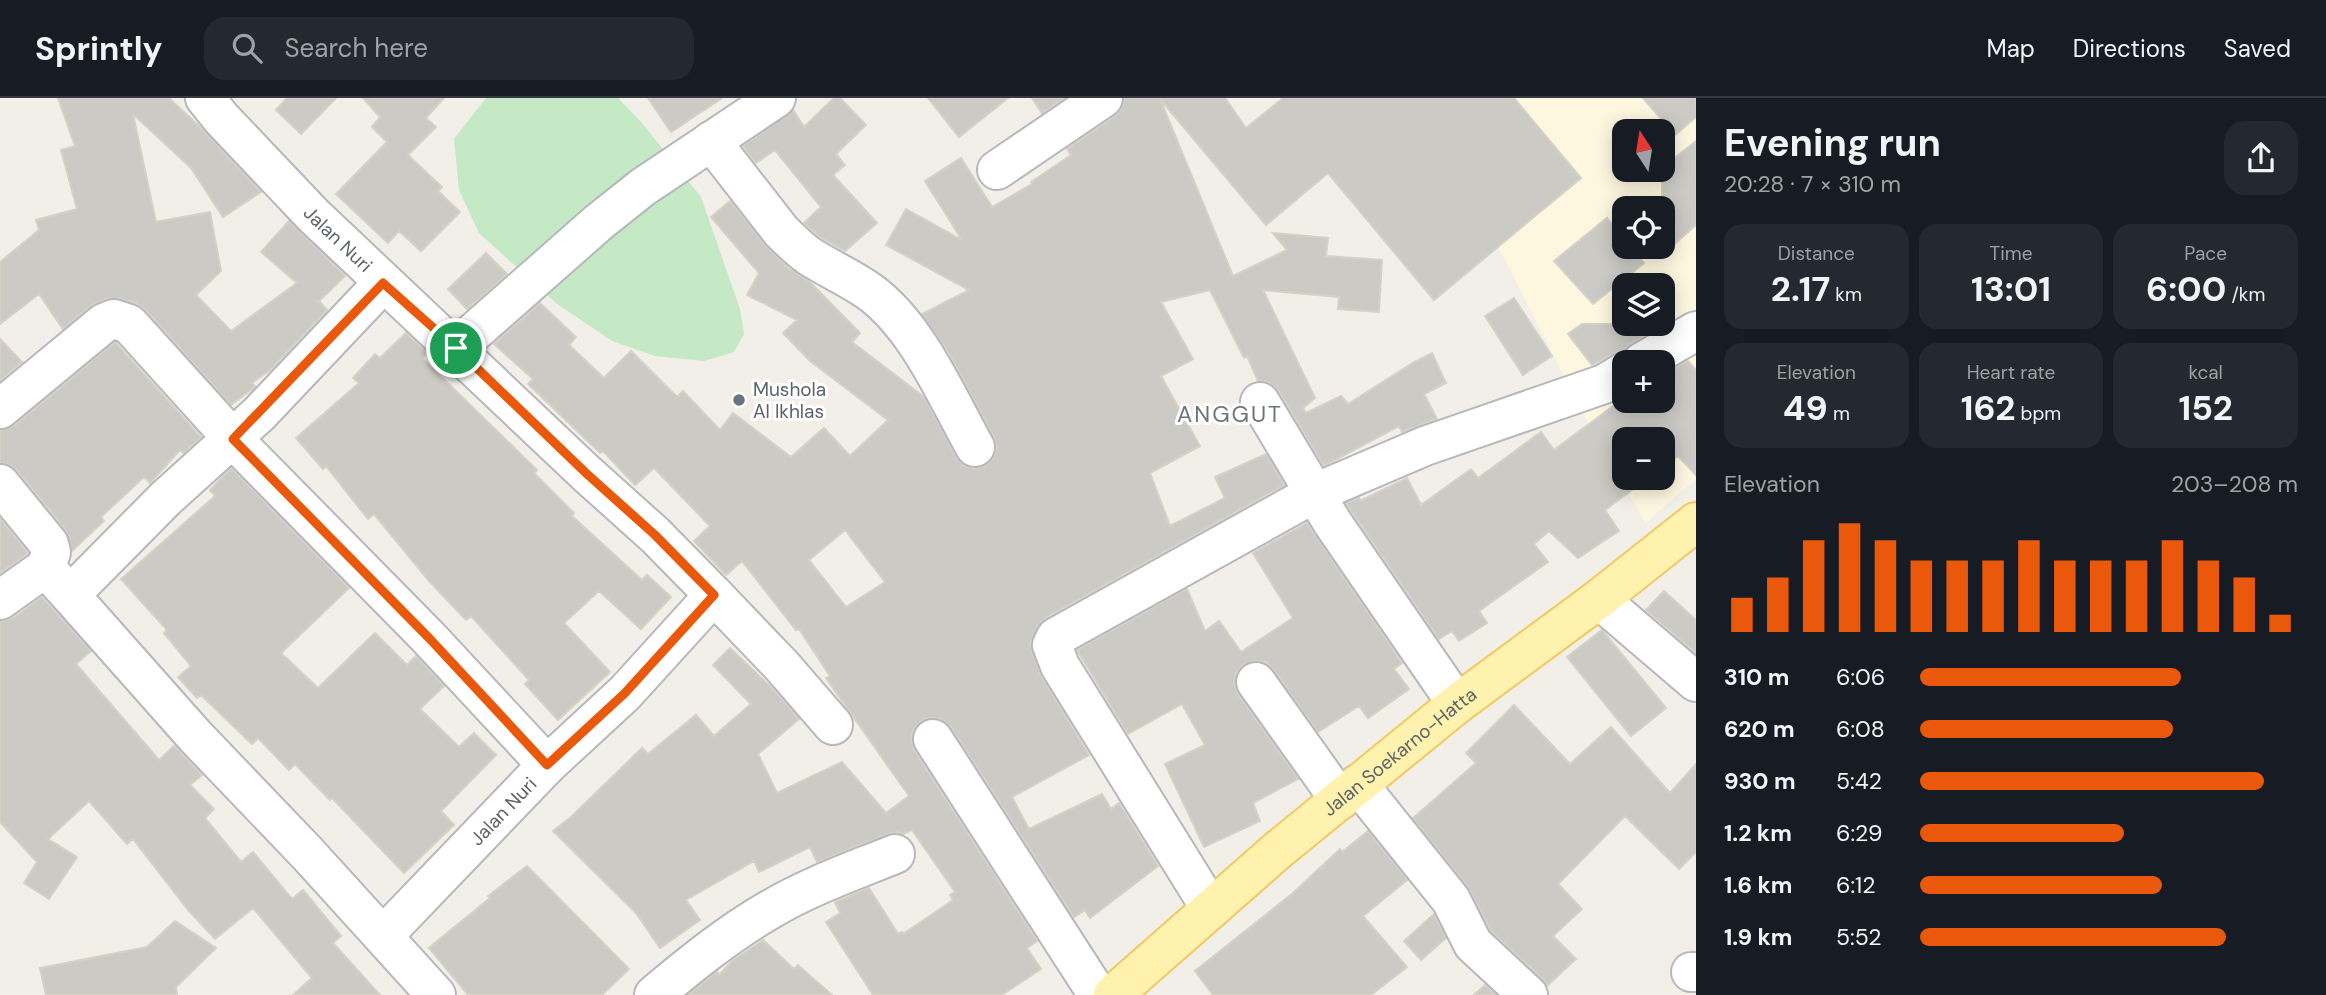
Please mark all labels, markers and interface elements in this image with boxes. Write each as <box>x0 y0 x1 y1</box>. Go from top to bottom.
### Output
search box <box>204 17 694 80</box>
text: Sprintly <box>35 27 162 70</box>
icon: search <box>228 29 266 67</box>
text: Search here <box>284 31 428 65</box>
text: Map <box>1987 33 2035 64</box>
text: Directions <box>2073 33 2186 64</box>
text: Saved <box>2224 33 2291 64</box>
text: Evening run <box>1724 118 1941 168</box>
north arrow <box>1612 119 1675 182</box>
map controls <box>1612 119 1675 490</box>
button: share <box>2224 121 2298 195</box>
text: 20:28 · 7 × 310 m <box>1724 169 1901 199</box>
button: locate <box>1612 196 1675 259</box>
street label: Jalan Nuri <box>298 201 378 278</box>
text: Distance <box>1778 241 1855 266</box>
text: Time <box>1990 241 2032 266</box>
text: Pace <box>2184 241 2227 266</box>
text: 2.17 <box>1771 266 1830 312</box>
text: 13:01 <box>1971 266 2051 312</box>
text: 6:00 <box>2146 266 2226 312</box>
button: layers <box>1612 273 1675 336</box>
text: km <box>1830 282 1862 307</box>
text: /km <box>2226 282 2265 307</box>
pin <box>426 318 486 378</box>
icon: arrive <box>437 329 475 367</box>
button: + <box>1612 350 1675 413</box>
text: Elevation <box>1777 360 1856 385</box>
text: Heart rate <box>1967 360 2055 385</box>
text: kcal <box>2188 360 2223 385</box>
place label: Mushola Al Ikhlas <box>753 377 826 424</box>
text: 49 <box>1783 385 1828 431</box>
text: 162 <box>1961 385 2015 431</box>
text: 152 <box>2178 385 2233 431</box>
marker: Mushola Al Ikhlas <box>731 392 747 408</box>
district label: ANGGUT <box>1177 399 1283 429</box>
text: m <box>1828 401 1850 426</box>
text: bpm <box>2015 401 2061 426</box>
button: − <box>1612 427 1675 490</box>
text: Elevation <box>1724 469 1820 499</box>
text: 203–208 m <box>2171 469 2298 499</box>
text: 310 m <box>1724 662 1789 692</box>
text: 6:06 <box>1836 662 1885 692</box>
street label: Jalan Soekarno-Hatta <box>1317 682 1482 822</box>
text: 620 m <box>1724 714 1795 744</box>
text: 6:08 <box>1836 714 1885 744</box>
text: 930 m <box>1724 766 1796 796</box>
text: 5:42 <box>1836 766 1882 796</box>
street label: Jalan Nuri <box>464 772 542 851</box>
text: 1.2 km <box>1724 818 1792 848</box>
text: 6:29 <box>1836 818 1883 848</box>
text: 1.6 km <box>1724 870 1792 900</box>
text: 6:12 <box>1836 870 1876 900</box>
text: 1.9 km <box>1724 922 1792 952</box>
text: 5:52 <box>1836 922 1882 952</box>

